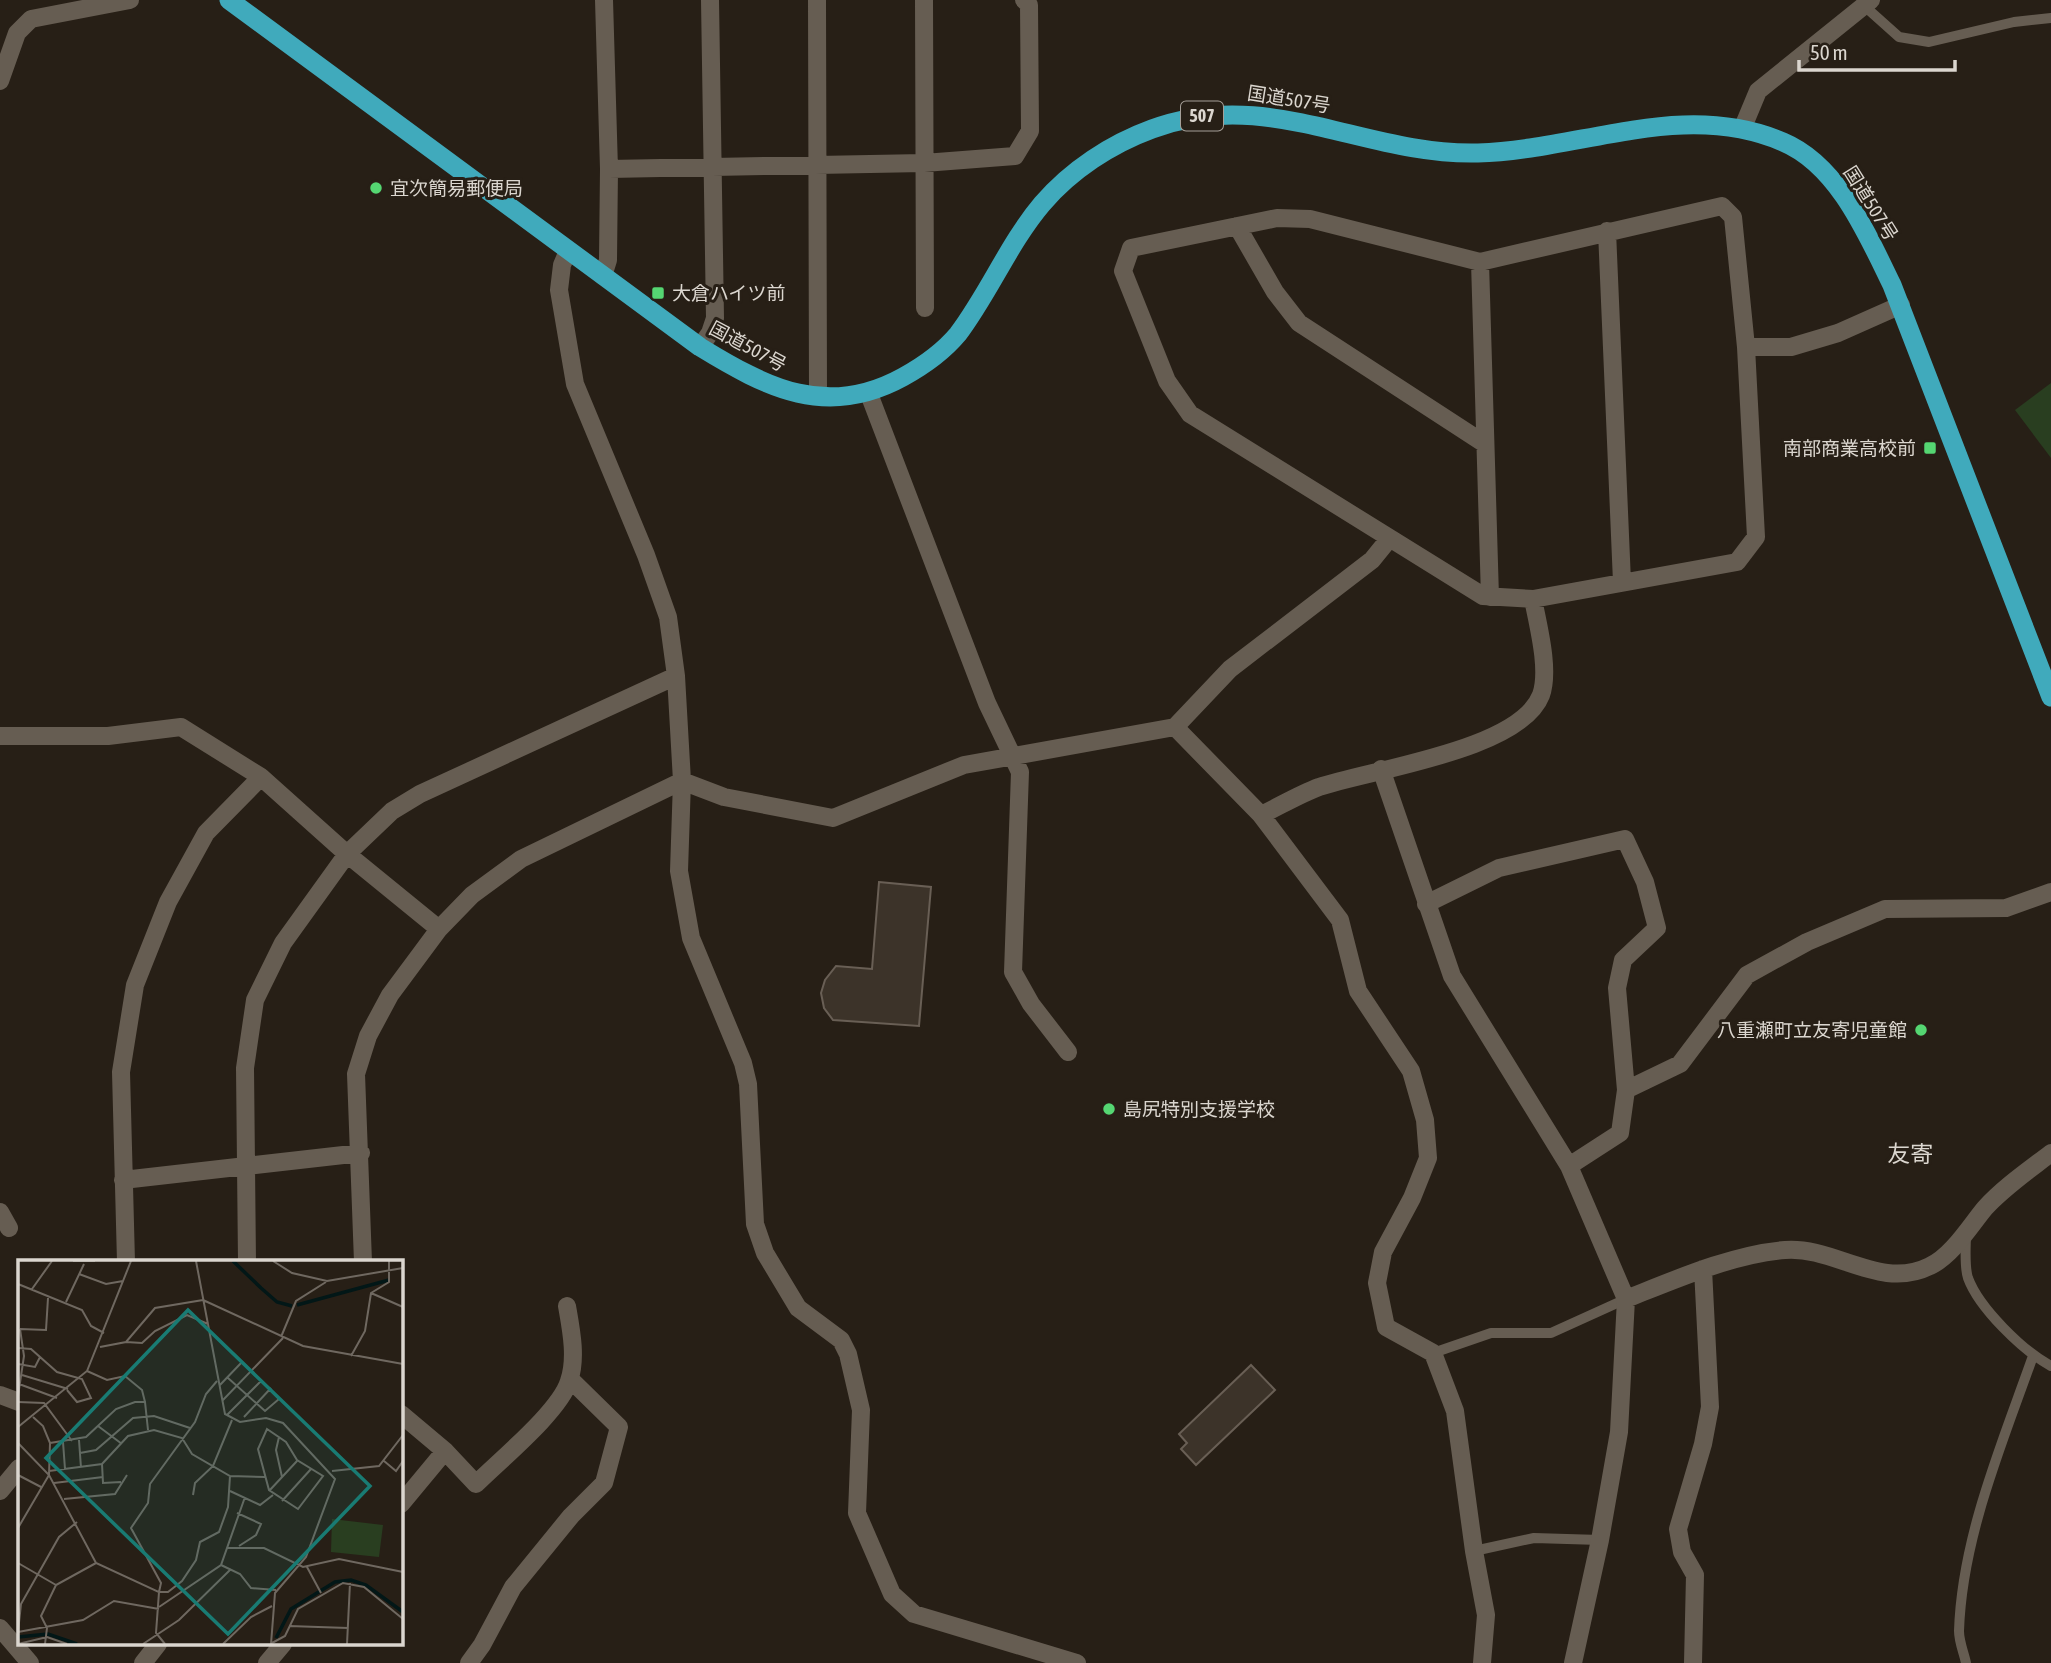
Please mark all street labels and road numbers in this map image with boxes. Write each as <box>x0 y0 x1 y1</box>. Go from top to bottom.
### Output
street label: 国道507号 <box>1246 82 1332 116</box>
road number: 507 <box>1181 102 1223 131</box>
street label: 国道507号 <box>1839 162 1903 244</box>
street label: 国道507号 <box>706 317 790 375</box>

